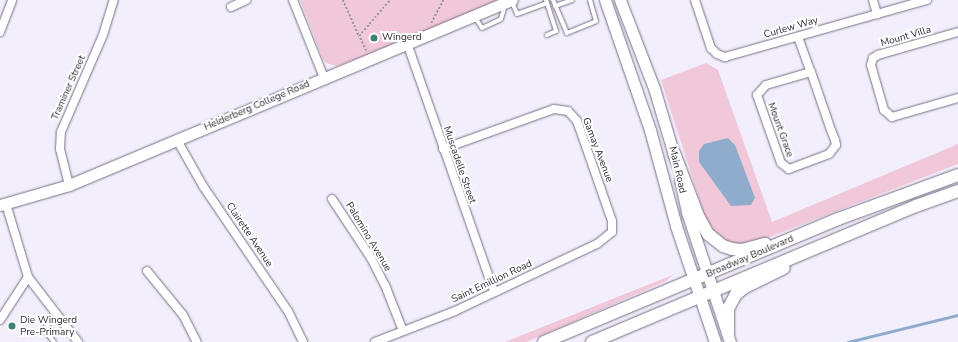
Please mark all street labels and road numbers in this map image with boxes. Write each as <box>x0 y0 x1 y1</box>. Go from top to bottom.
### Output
street label: Curlew Way <box>763 15 819 41</box>
street label: Mount Villa <box>879 24 933 50</box>
street label: Traminer Street <box>49 54 89 122</box>
street label: Helderberg College Road <box>202 78 312 134</box>
street label: Mount Grace <box>765 101 795 159</box>
street label: Gamay Avenue <box>579 116 615 184</box>
street label: Muscadelle Street <box>440 125 478 205</box>
street label: Main Road <box>666 145 688 195</box>
street label: Palomino Avenue <box>343 200 393 274</box>
street label: Clairette Avenue <box>223 201 275 269</box>
street label: Broadway Boulevard <box>704 233 796 281</box>
street label: Saint Emillion Road <box>450 258 534 306</box>

